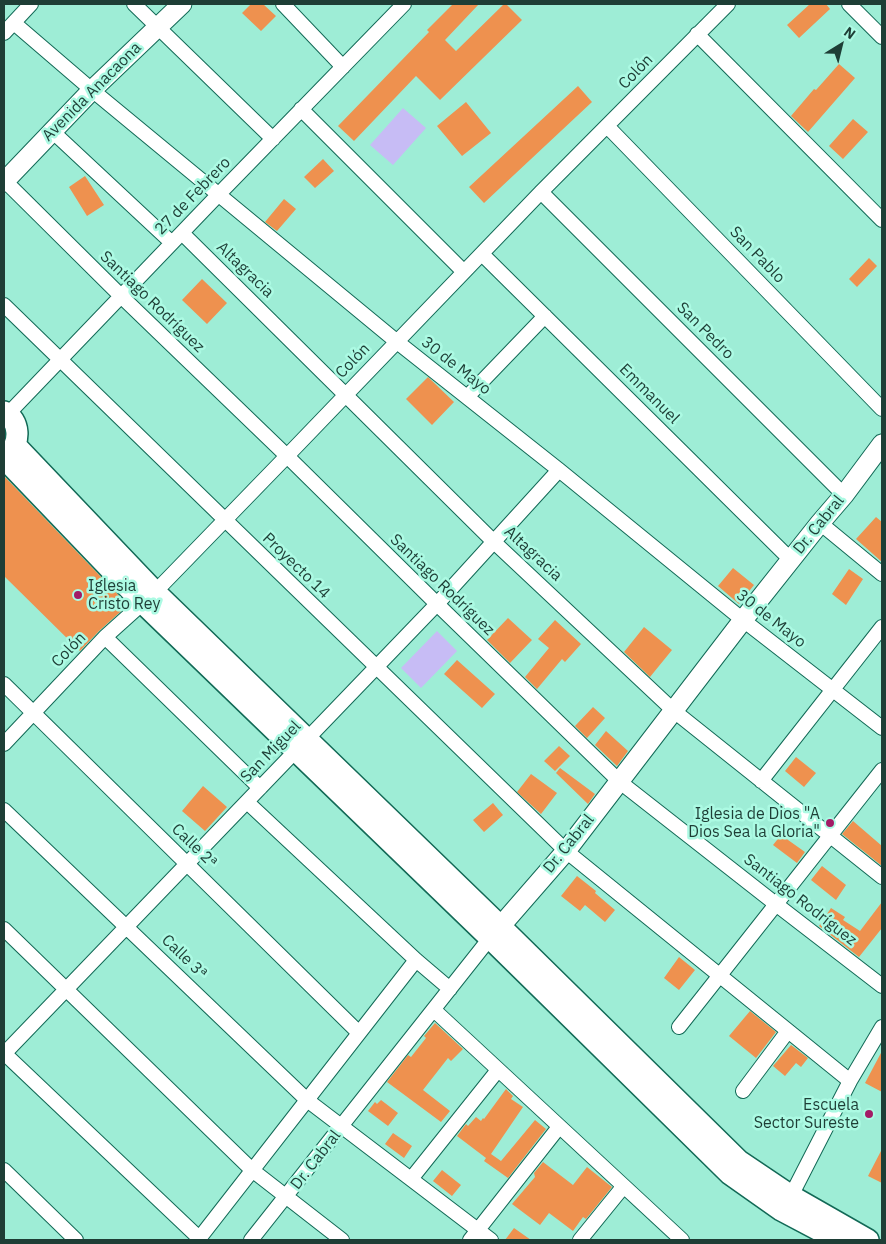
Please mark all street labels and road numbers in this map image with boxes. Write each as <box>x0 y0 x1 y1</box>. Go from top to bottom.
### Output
street label: Avenida Anacaona <box>38 38 146 146</box>
street label: Colón <box>615 50 657 94</box>
street label: 27 de Febrero <box>151 153 235 239</box>
street label: San Pablo <box>725 223 789 287</box>
street label: Altagracia <box>212 238 278 302</box>
street label: Santiago Rodríguez <box>96 247 208 357</box>
street label: San Pedro <box>672 298 738 364</box>
street label: 30 de Mayo <box>417 333 495 399</box>
street label: Colón <box>332 339 374 383</box>
street label: Emmanuel <box>615 360 683 428</box>
street label: Dr. Cabral <box>790 492 848 558</box>
street label: Altagracia <box>500 522 566 586</box>
street label: Proyecto 14 <box>258 529 334 603</box>
street label: Santiago Rodríguez <box>386 530 498 640</box>
street label: 30 de Mayo <box>732 586 810 652</box>
street label: Colón <box>48 628 90 672</box>
street label: San Miguel <box>237 717 305 787</box>
street label: Dr. Cabral <box>540 811 598 877</box>
street label: Calle 2ª <box>167 820 221 872</box>
street label: Santiago Rodríguez <box>740 850 860 950</box>
street label: Calle 3ª <box>157 931 211 983</box>
street label: Dr. Cabral <box>287 1127 345 1193</box>

